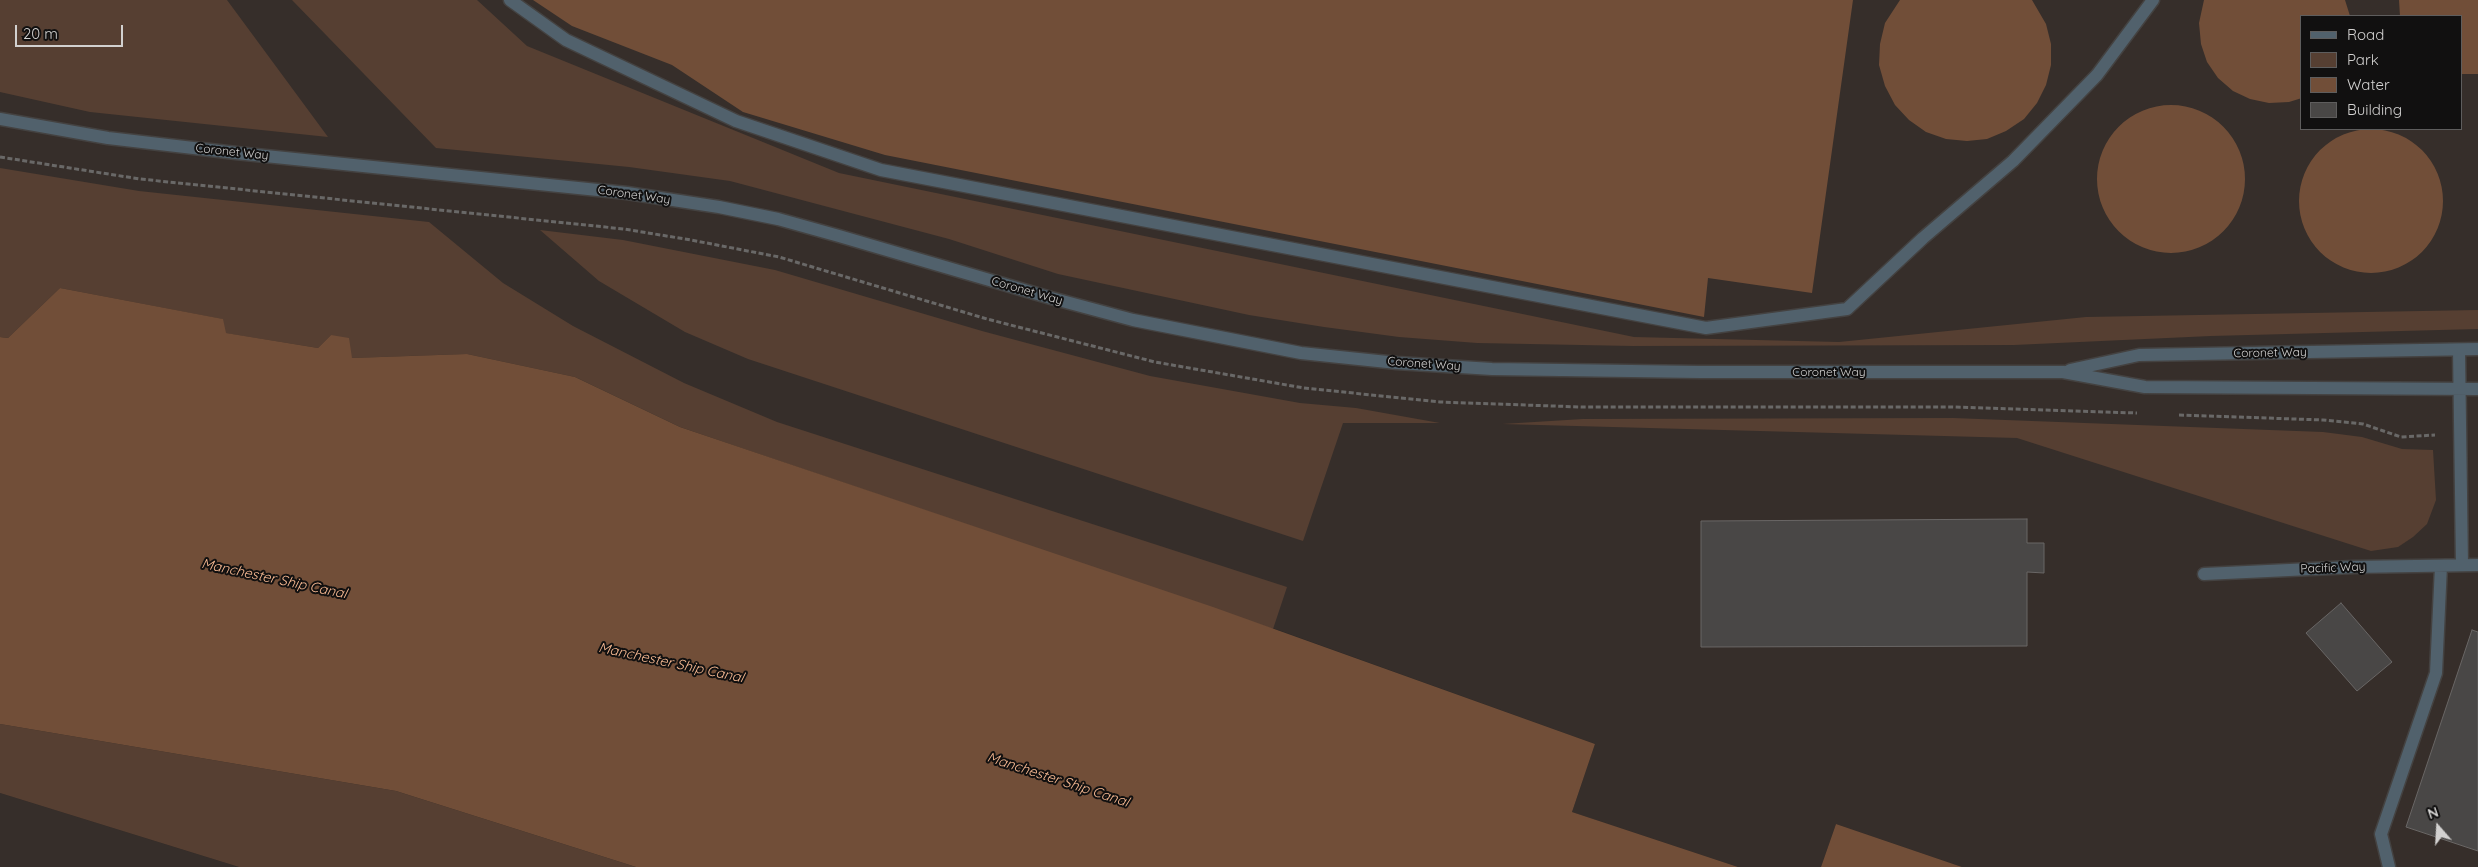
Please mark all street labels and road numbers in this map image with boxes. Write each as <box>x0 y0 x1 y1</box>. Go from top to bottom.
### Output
street label: Coronet Way <box>195 141 269 163</box>
street label: Coronet Way <box>597 183 671 207</box>
street label: Coronet Way <box>990 274 1064 308</box>
street label: Coronet Way <box>2233 345 2307 361</box>
street label: Coronet Way <box>1387 354 1461 374</box>
street label: Coronet Way <box>1792 365 1866 379</box>
street label: Pacific Way <box>2300 560 2366 576</box>

